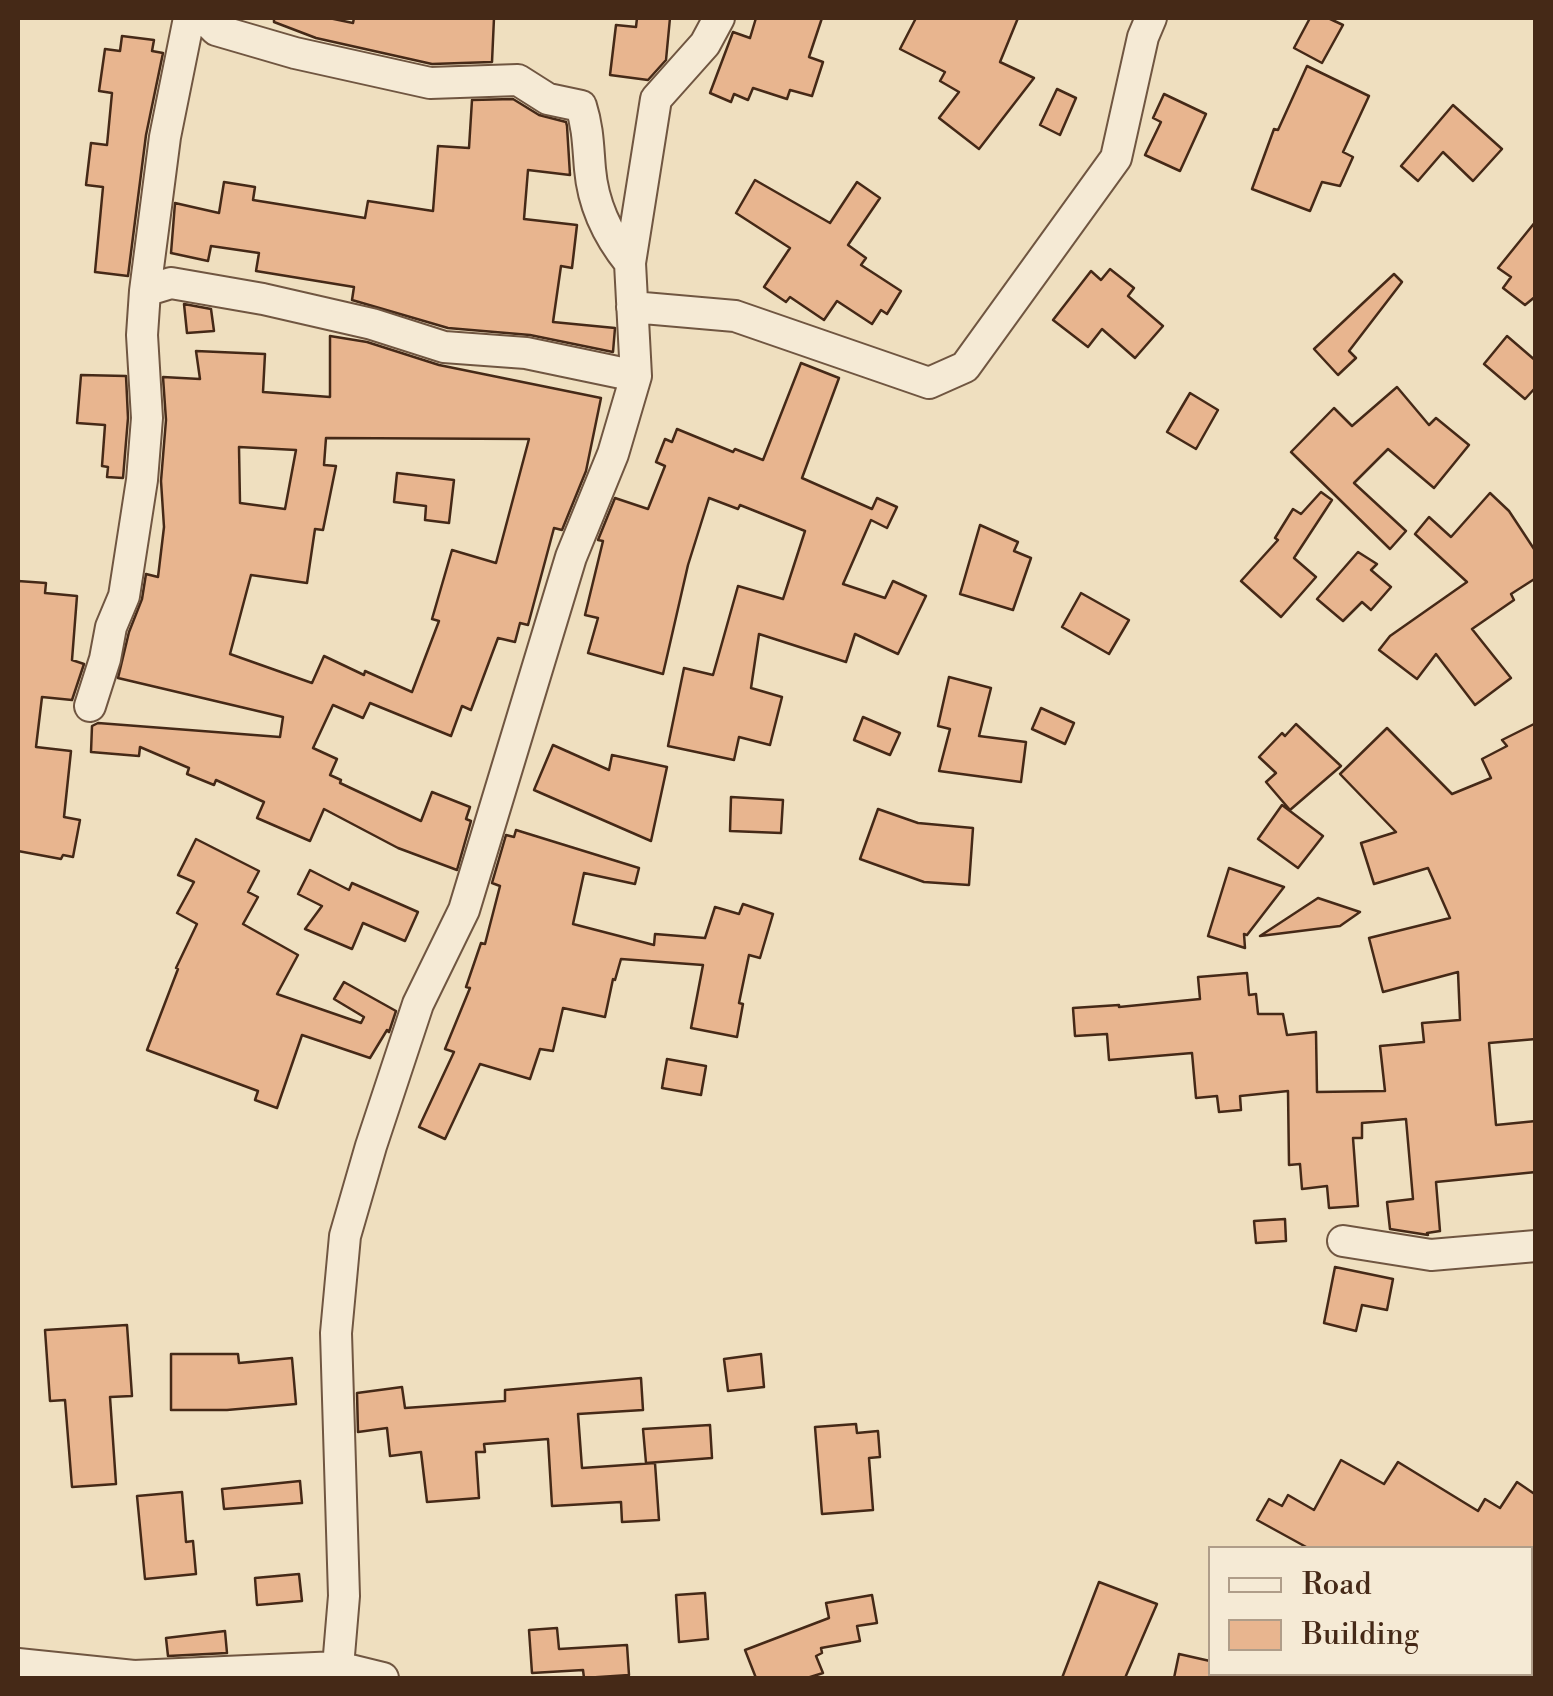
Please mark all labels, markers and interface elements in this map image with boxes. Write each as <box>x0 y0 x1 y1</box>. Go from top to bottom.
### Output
legend <box>1208 1546 1533 1676</box>
text: Road <box>1302 1566 1372 1604</box>
text: Building <box>1302 1616 1419 1654</box>

